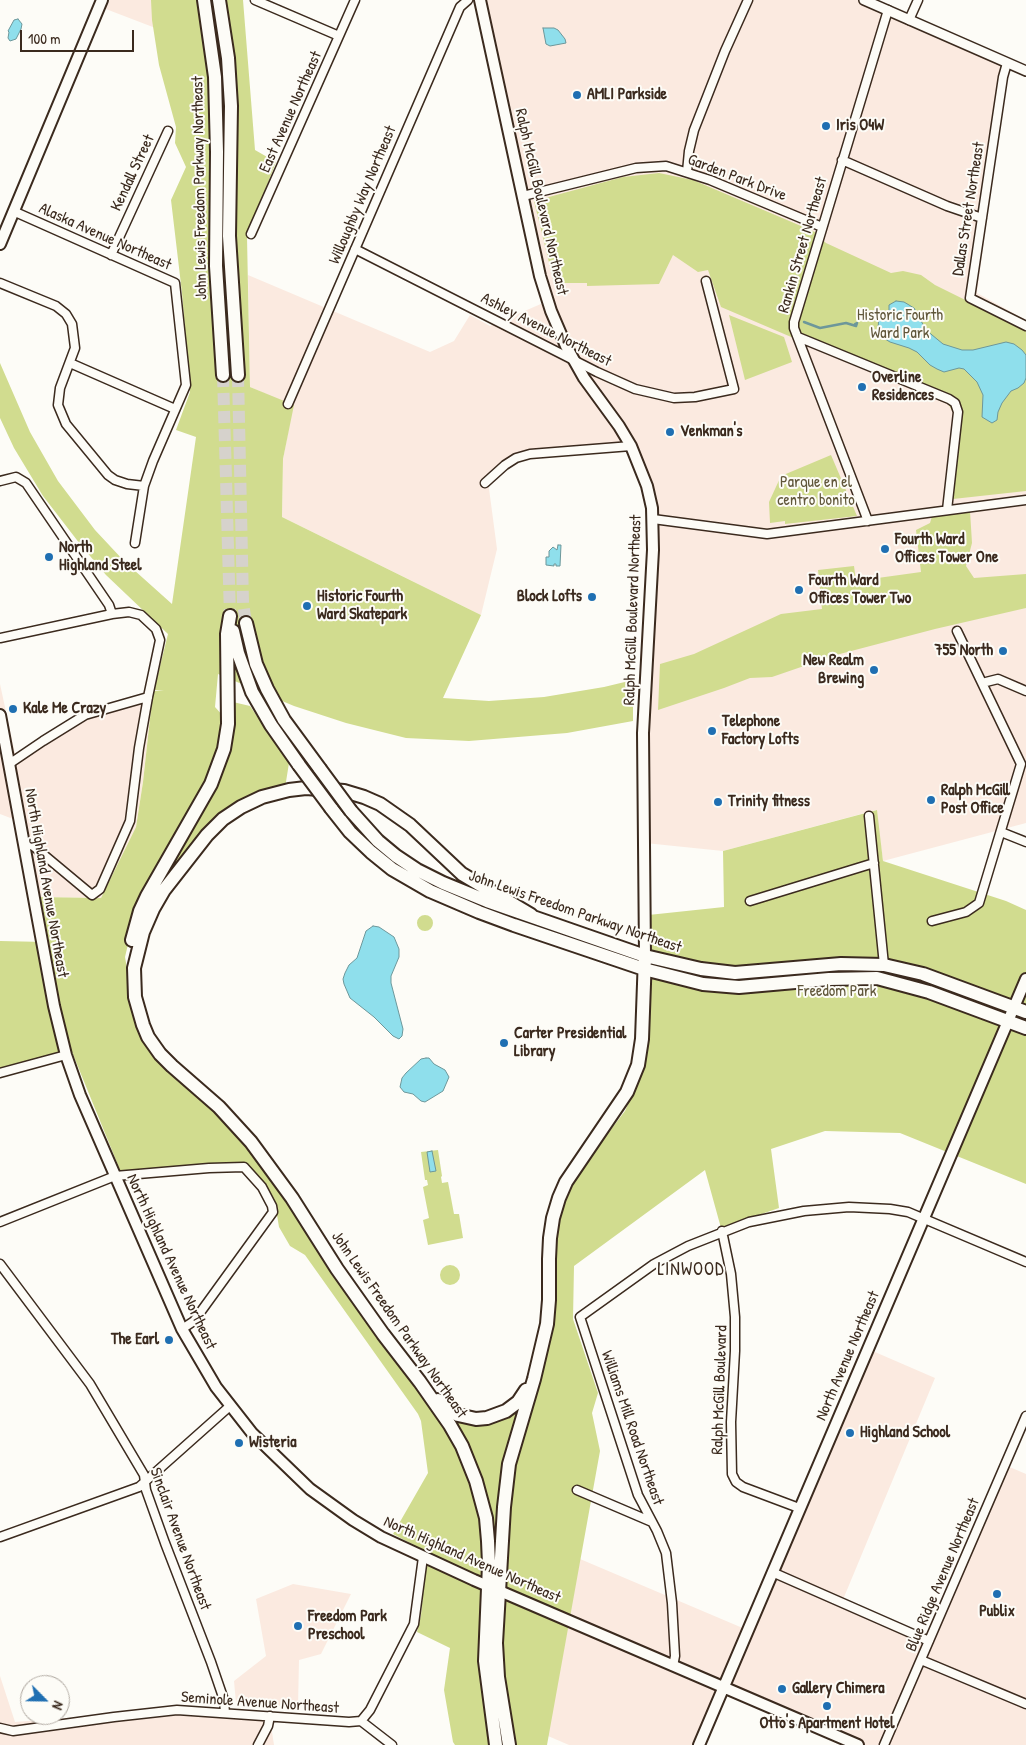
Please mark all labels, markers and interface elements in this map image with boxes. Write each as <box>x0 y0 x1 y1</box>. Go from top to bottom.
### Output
scale bar <box>22 20 136 52</box>
text: 100 m <box>28 28 61 49</box>
street label: East Avenue Northeast <box>256 48 326 176</box>
street label: John Lewis Freedom Parkway Northeast <box>188 76 212 300</box>
place label: AMLI Parkside <box>587 85 667 105</box>
marker: AMLI Parkside <box>571 89 583 101</box>
street label: Ralph McGill Boulevard Northeast <box>510 107 572 297</box>
place label: Iris O4W <box>836 116 884 136</box>
marker: Iris O4W <box>820 120 832 132</box>
street label: Willoughby Way Northeast <box>325 123 401 267</box>
street label: Kendall Street <box>107 132 159 214</box>
street label: Dallas Street Northeast <box>949 141 989 277</box>
street label: Garden Park Drive <box>685 150 789 206</box>
street label: Rankin Street Northeast <box>774 175 832 315</box>
street label: Alaska Avenue Northeast <box>36 199 174 275</box>
street label: Ashley Avenue Northeast <box>478 289 614 371</box>
park label: Historic Fourth Ward Park <box>857 306 943 344</box>
place label: Overline Residences <box>872 368 934 406</box>
marker: Overline Residences <box>856 381 868 393</box>
place label: Venkman's <box>680 422 742 442</box>
marker: Venkman's <box>664 426 676 438</box>
park label: Parque en el centro bonito <box>777 473 855 511</box>
street label: Ralph McGill Boulevard Northeast <box>620 514 646 706</box>
place label: Fourth Ward Offices Tower One <box>895 530 998 568</box>
place label: North Highland Steel <box>59 538 141 576</box>
marker: Fourth Ward Offices Tower One <box>879 543 891 555</box>
marker: North Highland Steel <box>43 551 55 563</box>
place label: Fourth Ward Offices Tower Two <box>809 571 911 609</box>
marker: Fourth Ward Offices Tower Two <box>793 584 805 596</box>
place label: Historic Fourth Ward Skatepark <box>317 587 407 625</box>
place label: Block Lofts <box>517 587 582 607</box>
marker: Block Lofts <box>586 591 598 603</box>
marker: Historic Fourth Ward Skatepark <box>301 600 313 612</box>
place label: 755 North <box>935 641 993 661</box>
marker: 755 North <box>997 645 1009 657</box>
place label: New Realm Brewing <box>803 651 864 689</box>
marker: New Realm Brewing <box>868 664 880 676</box>
place label: Kale Me Crazy <box>23 699 106 719</box>
marker: Kale Me Crazy <box>7 703 19 715</box>
place label: Telephone Factory Lofts <box>722 712 799 750</box>
marker: Telephone Factory Lofts <box>706 725 718 737</box>
place label: Ralph McGill Post Office <box>941 781 1010 819</box>
street label: North Highland Avenue Northeast <box>20 787 72 979</box>
place label: Trinity fitness <box>728 792 810 812</box>
marker: Ralph McGill Post Office <box>925 794 937 806</box>
marker: Trinity fitness <box>712 796 724 808</box>
street label: John Lewis Freedom Parkway Northeast <box>466 866 684 958</box>
park label: Freedom Park <box>798 982 876 1002</box>
place label: Carter Presidential Library <box>514 1024 626 1062</box>
marker: Carter Presidential Library <box>498 1037 510 1049</box>
street label: North Highland Avenue Northeast <box>122 1171 220 1353</box>
street label: John Lewis Freedom Parkway Northeast <box>327 1228 471 1422</box>
district label: LINWOOD <box>657 1259 725 1281</box>
street label: North Avenue Northeast <box>812 1288 884 1424</box>
street label: Ralph McGill Boulevard <box>708 1325 732 1455</box>
place label: The Earl <box>111 1330 159 1350</box>
marker: The Earl <box>163 1334 175 1346</box>
street label: Williams Mill Road Northeast <box>597 1348 667 1508</box>
place label: Highland School <box>860 1423 950 1443</box>
marker: Highland School <box>844 1427 856 1439</box>
place label: Wisteria <box>249 1433 296 1453</box>
marker: Wisteria <box>233 1437 245 1449</box>
street label: Sinclair Avenue Northeast <box>145 1465 215 1613</box>
street label: Blue Ridge Avenue Northeast <box>902 1495 984 1655</box>
street label: North Highland Avenue Northeast <box>381 1512 563 1608</box>
marker: Publix <box>991 1588 1003 1600</box>
place label: Publix <box>979 1602 1015 1622</box>
place label: Freedom Park Preschool <box>308 1607 387 1645</box>
marker: Freedom Park Preschool <box>292 1620 304 1632</box>
north arrow <box>20 1675 70 1725</box>
place label: Gallery Chimera <box>792 1679 885 1699</box>
marker: Gallery Chimera <box>776 1683 788 1695</box>
street label: Seminole Avenue Northeast <box>180 1688 340 1718</box>
text: N <box>48 1699 69 1713</box>
marker: Otto's Apartment Hotel <box>821 1700 833 1712</box>
place label: Otto's Apartment Hotel <box>759 1714 895 1734</box>

